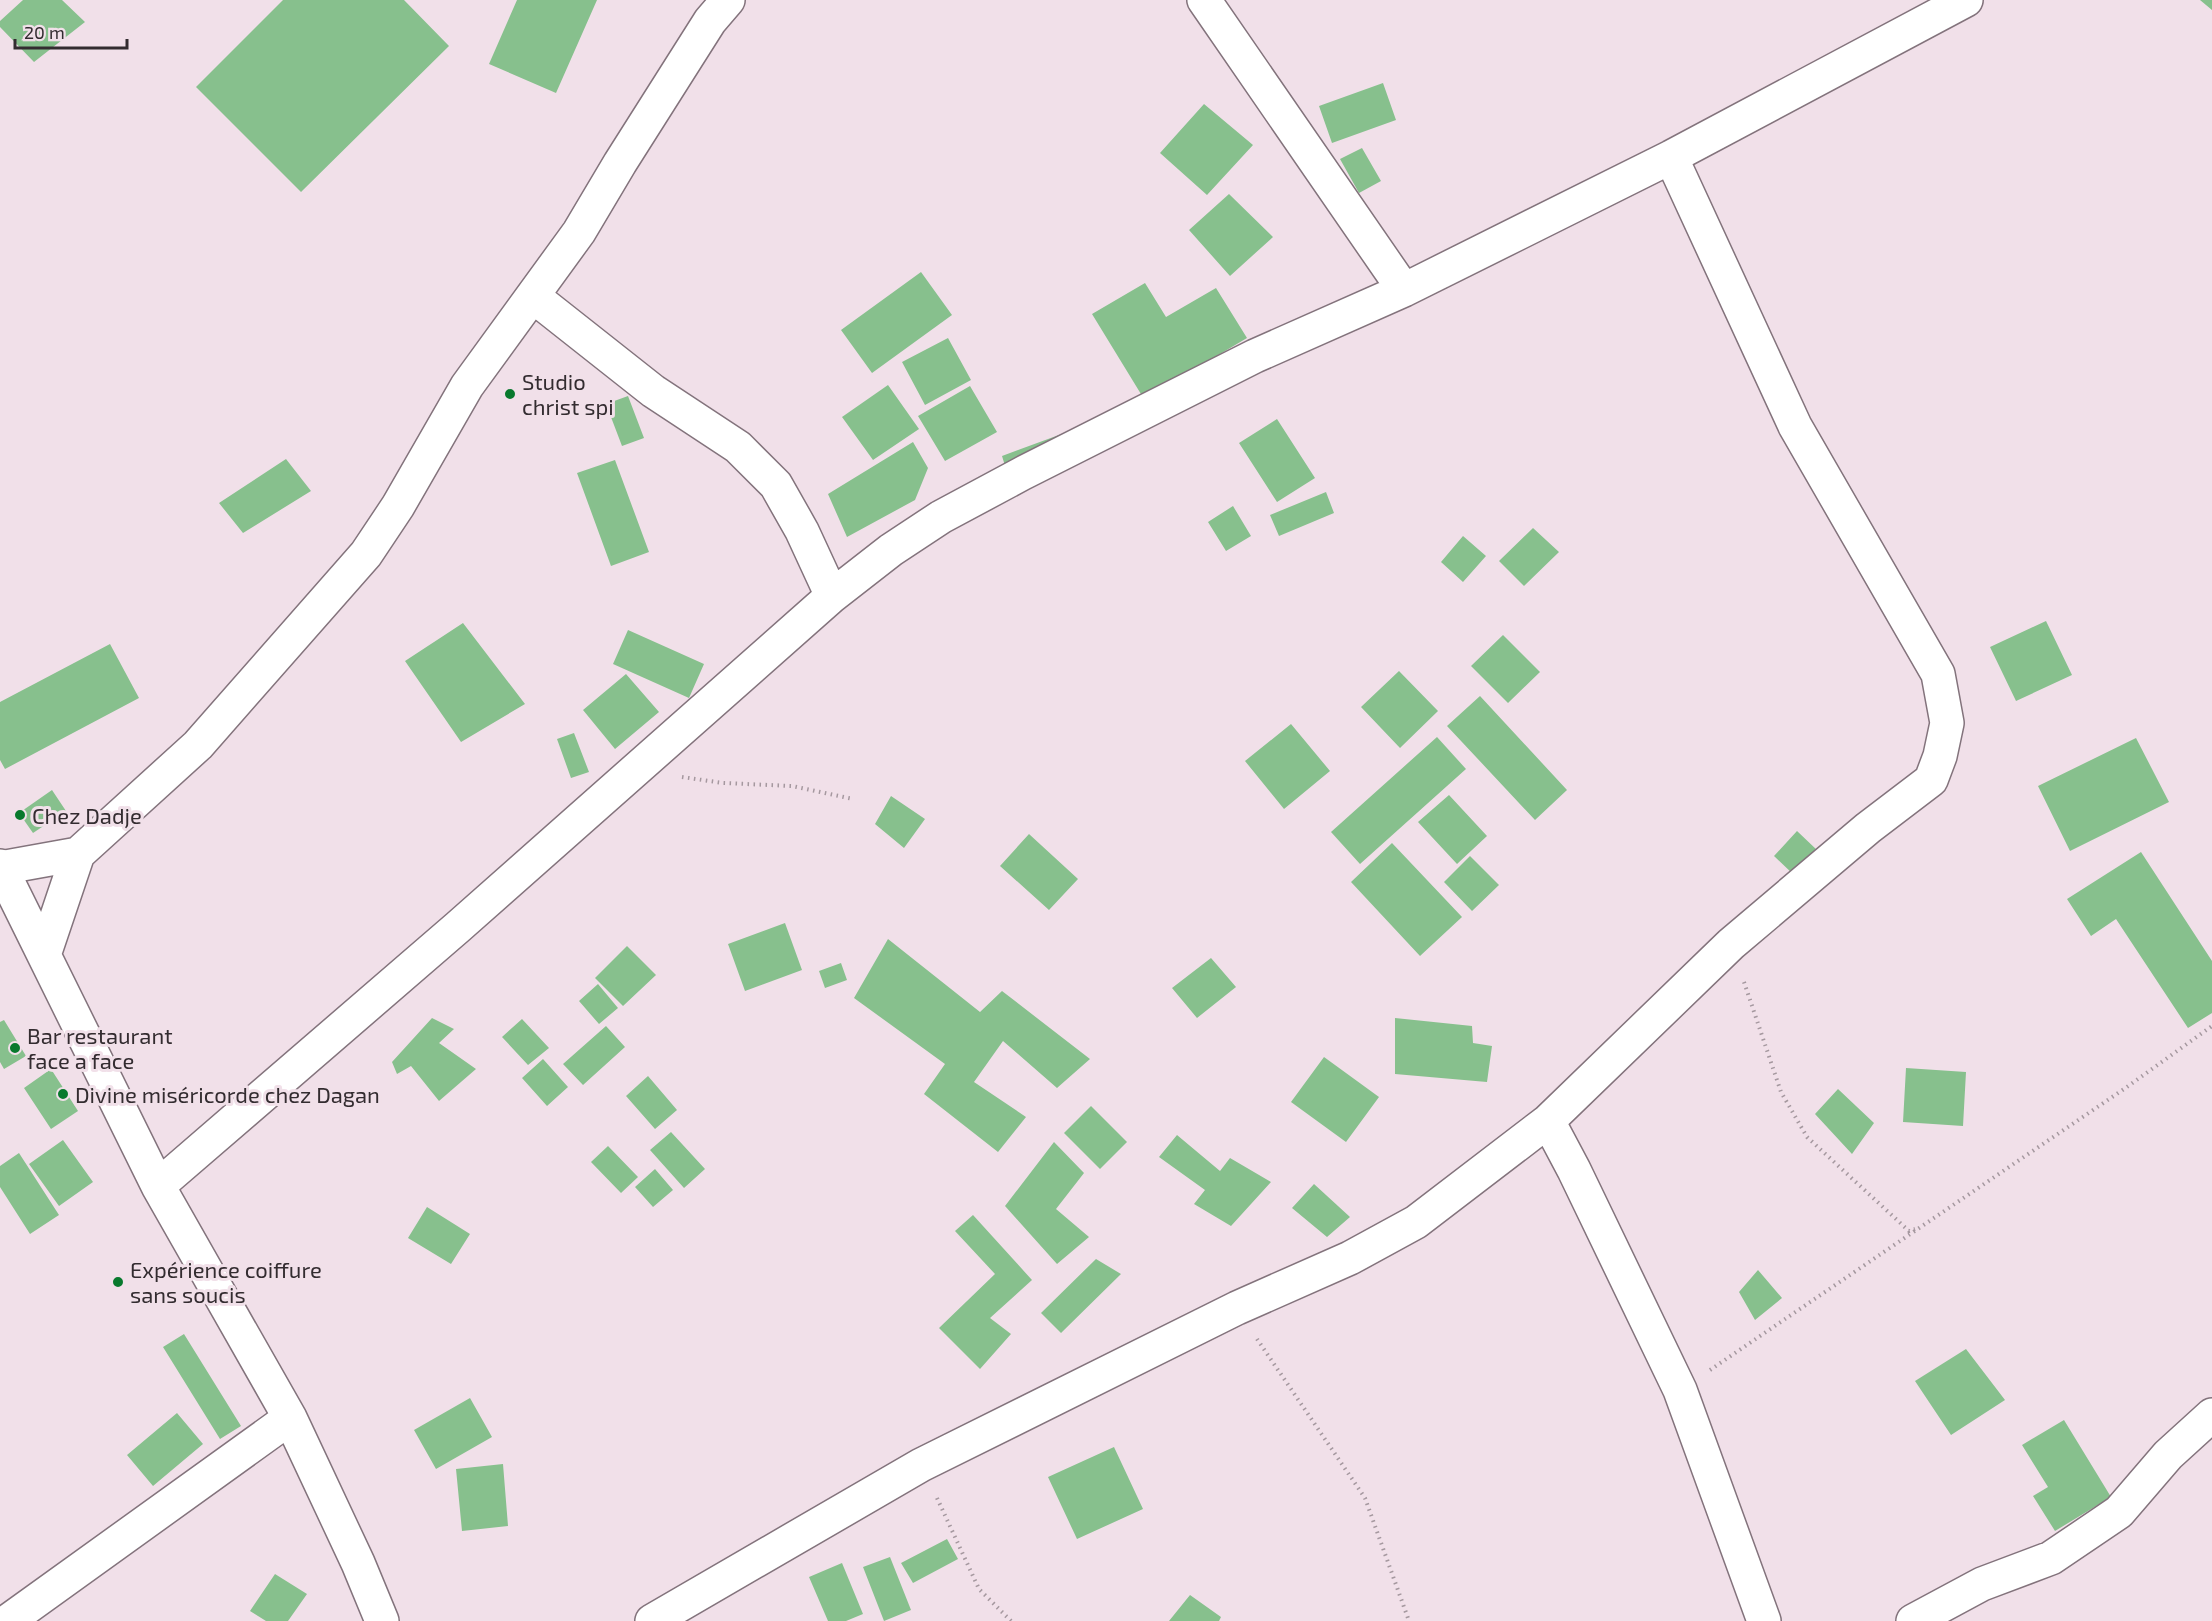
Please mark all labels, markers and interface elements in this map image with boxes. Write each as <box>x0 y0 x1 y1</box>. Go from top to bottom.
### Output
scale bar <box>15 12 128 50</box>
text: 20 m <box>24 21 65 43</box>
place label: Studio christ spi <box>522 368 614 419</box>
marker: Studio christ spi <box>503 387 517 401</box>
place label: Chez Dadje <box>32 802 142 829</box>
marker: Chez Dadje <box>13 808 27 822</box>
place label: Bar restaurant face a face <box>27 1022 173 1073</box>
marker: Bar restaurant face a face <box>8 1041 22 1055</box>
place label: Divine miséricorde chez Dagan <box>75 1081 380 1107</box>
marker: Divine miséricorde chez Dagan <box>56 1087 70 1101</box>
place label: Expérience coiffure sans soucis <box>130 1256 322 1307</box>
marker: Expérience coiffure sans soucis <box>111 1275 125 1289</box>

